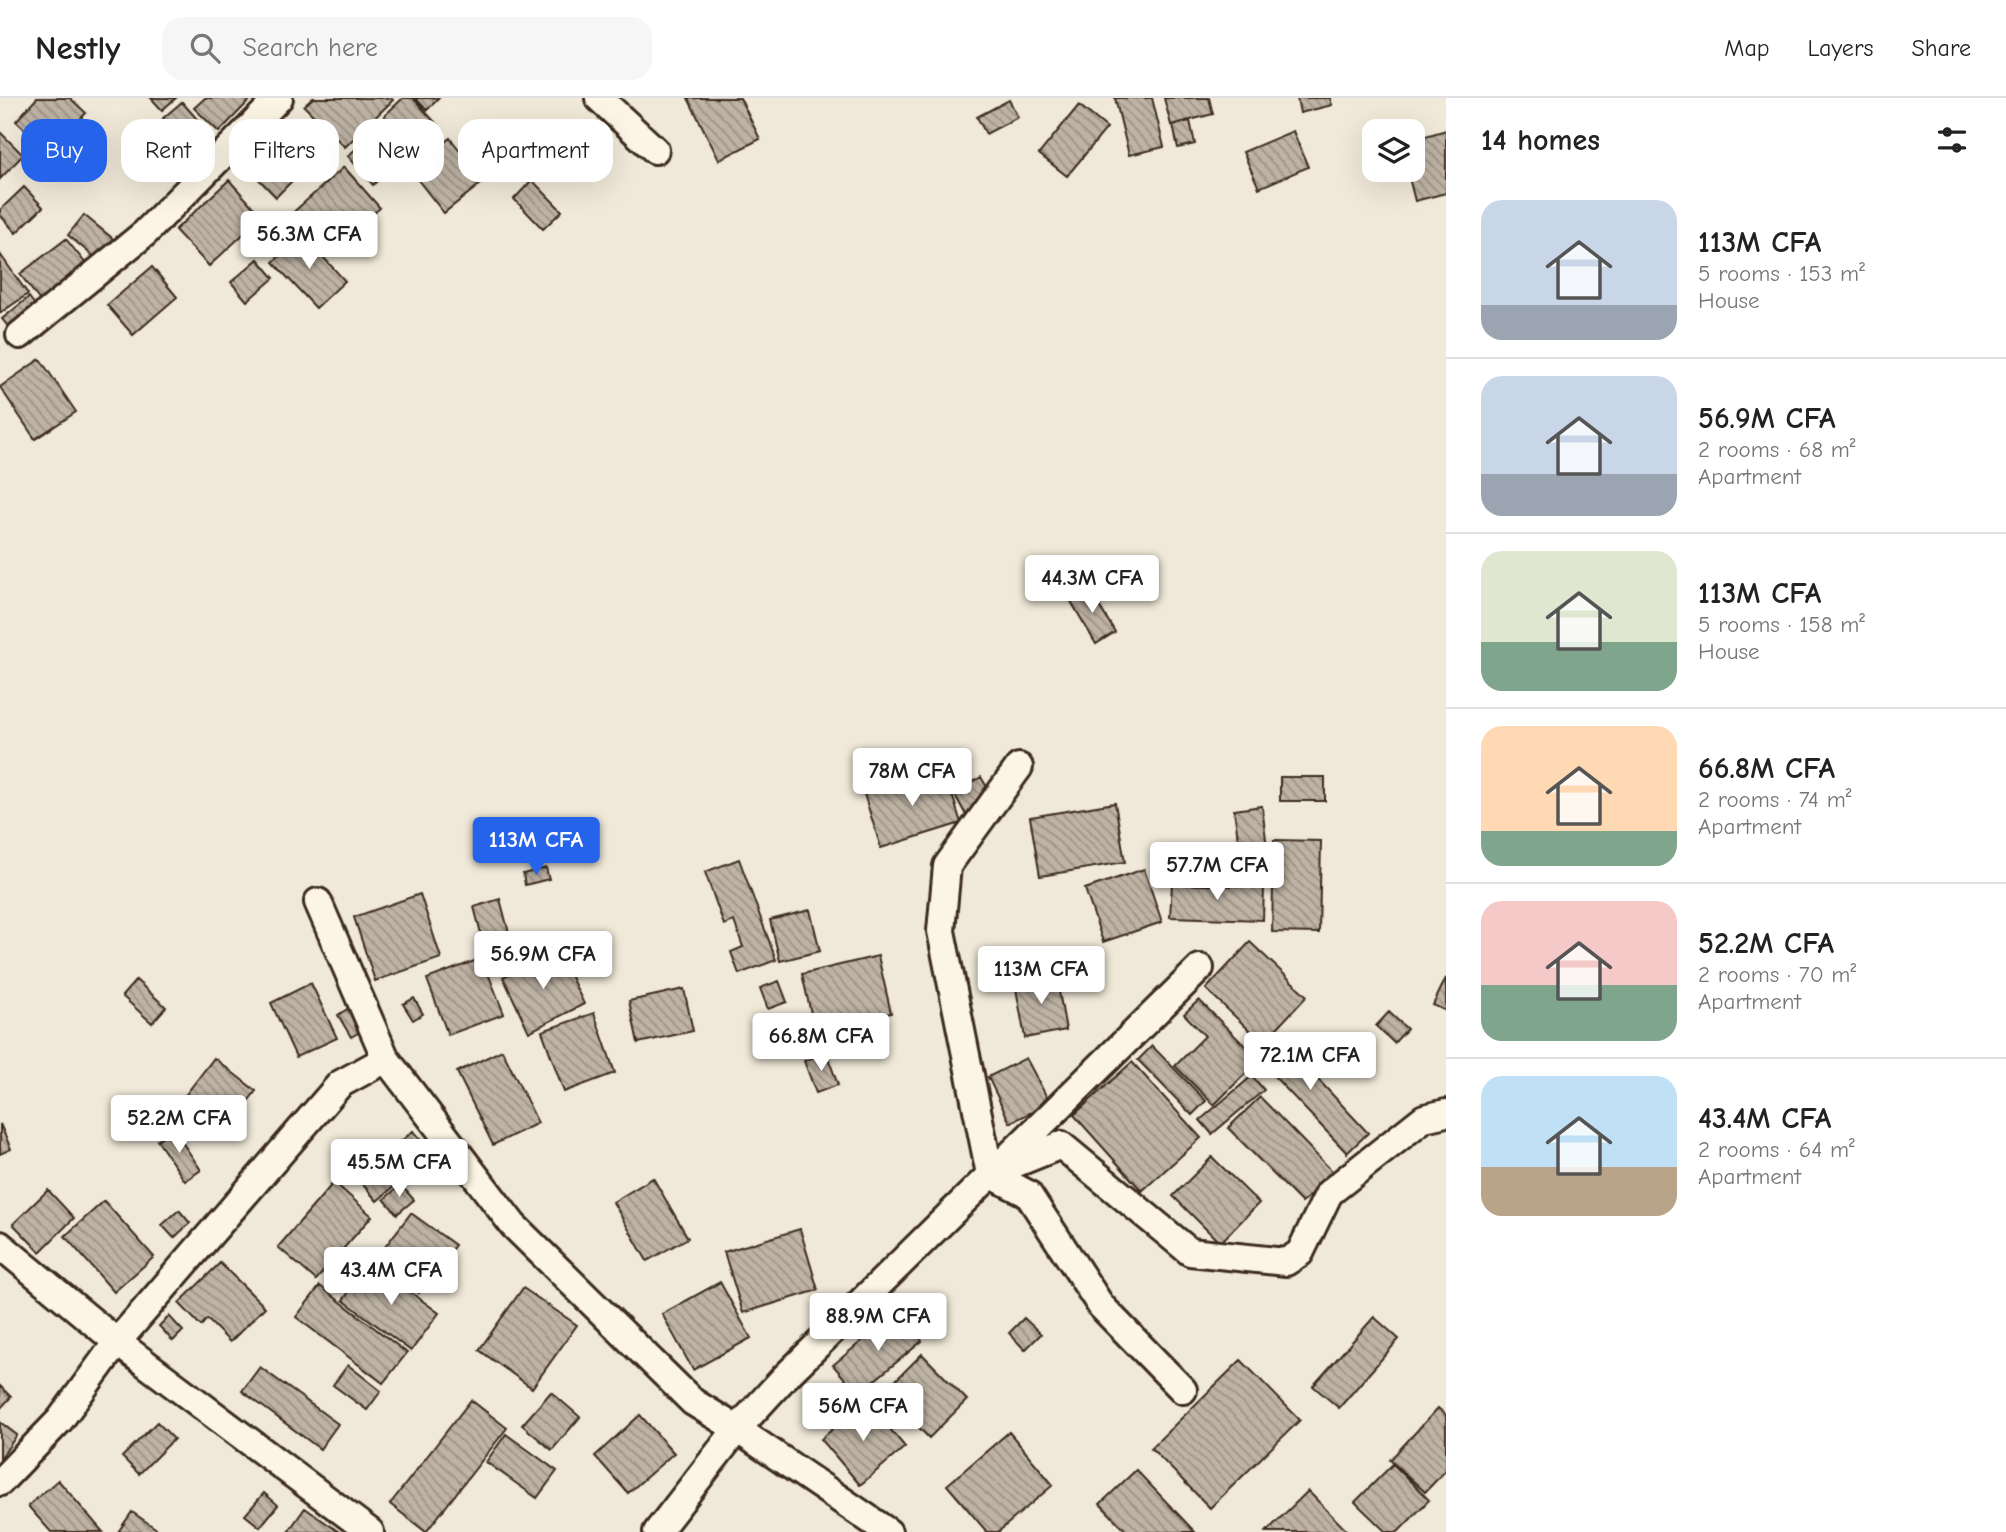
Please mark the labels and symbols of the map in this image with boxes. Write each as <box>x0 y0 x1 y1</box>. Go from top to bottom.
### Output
pin: 56.3M CFA <box>229 212 389 271</box>
pin: 44.3M CFA <box>1012 556 1172 615</box>
pin: 78M CFA <box>847 748 977 808</box>
pin: 113M CFA <box>464 818 608 877</box>
pin: 57.7M CFA <box>1137 842 1297 902</box>
pin: 56.9M CFA <box>463 932 623 991</box>
pin: 113M CFA <box>969 946 1113 1006</box>
pin: 66.8M CFA <box>741 1014 901 1073</box>
pin: 72.1M CFA <box>1230 1032 1390 1092</box>
pin: 52.2M CFA <box>99 1096 259 1155</box>
pin: 45.5M CFA <box>319 1140 479 1199</box>
pin: 43.4M CFA <box>311 1248 471 1307</box>
pin: 88.9M CFA <box>798 1294 958 1353</box>
pin: 56M CFA <box>798 1384 928 1443</box>

